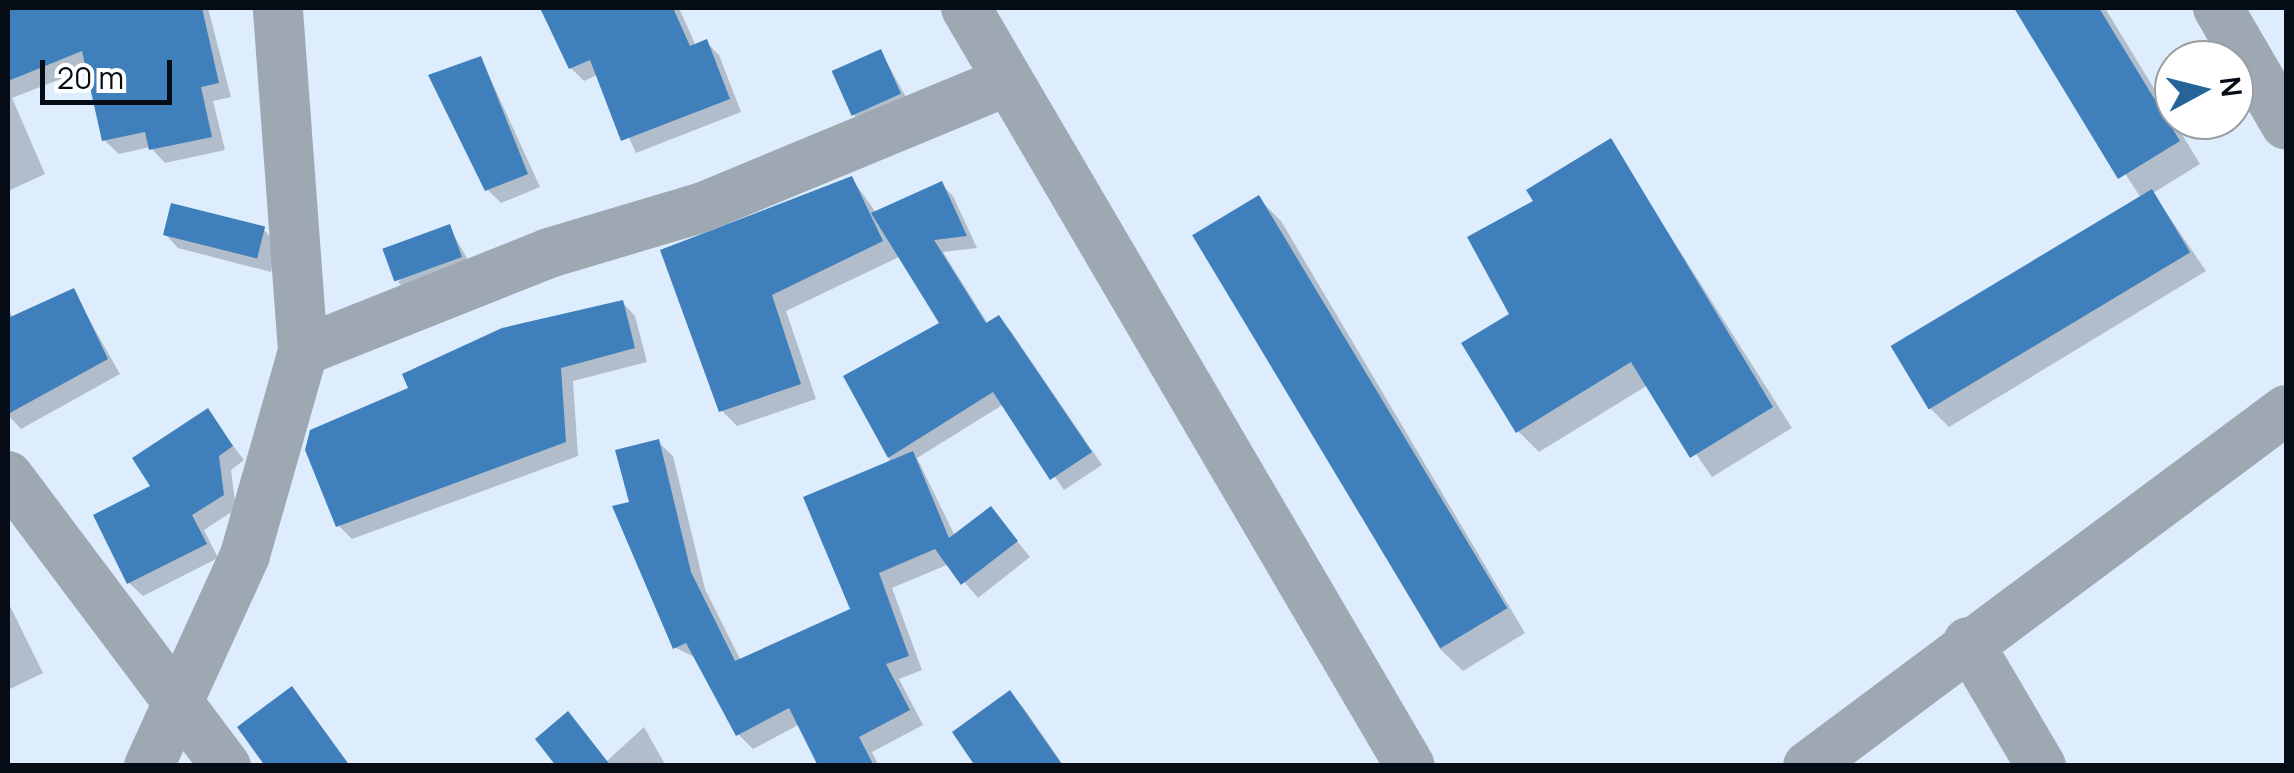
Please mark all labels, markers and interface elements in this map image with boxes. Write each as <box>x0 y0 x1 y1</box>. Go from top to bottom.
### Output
scale bar <box>45 40 178 102</box>
north arrow <box>2154 40 2254 140</box>
text: 20 m <box>57 57 124 98</box>
text: N <box>2212 74 2252 99</box>

